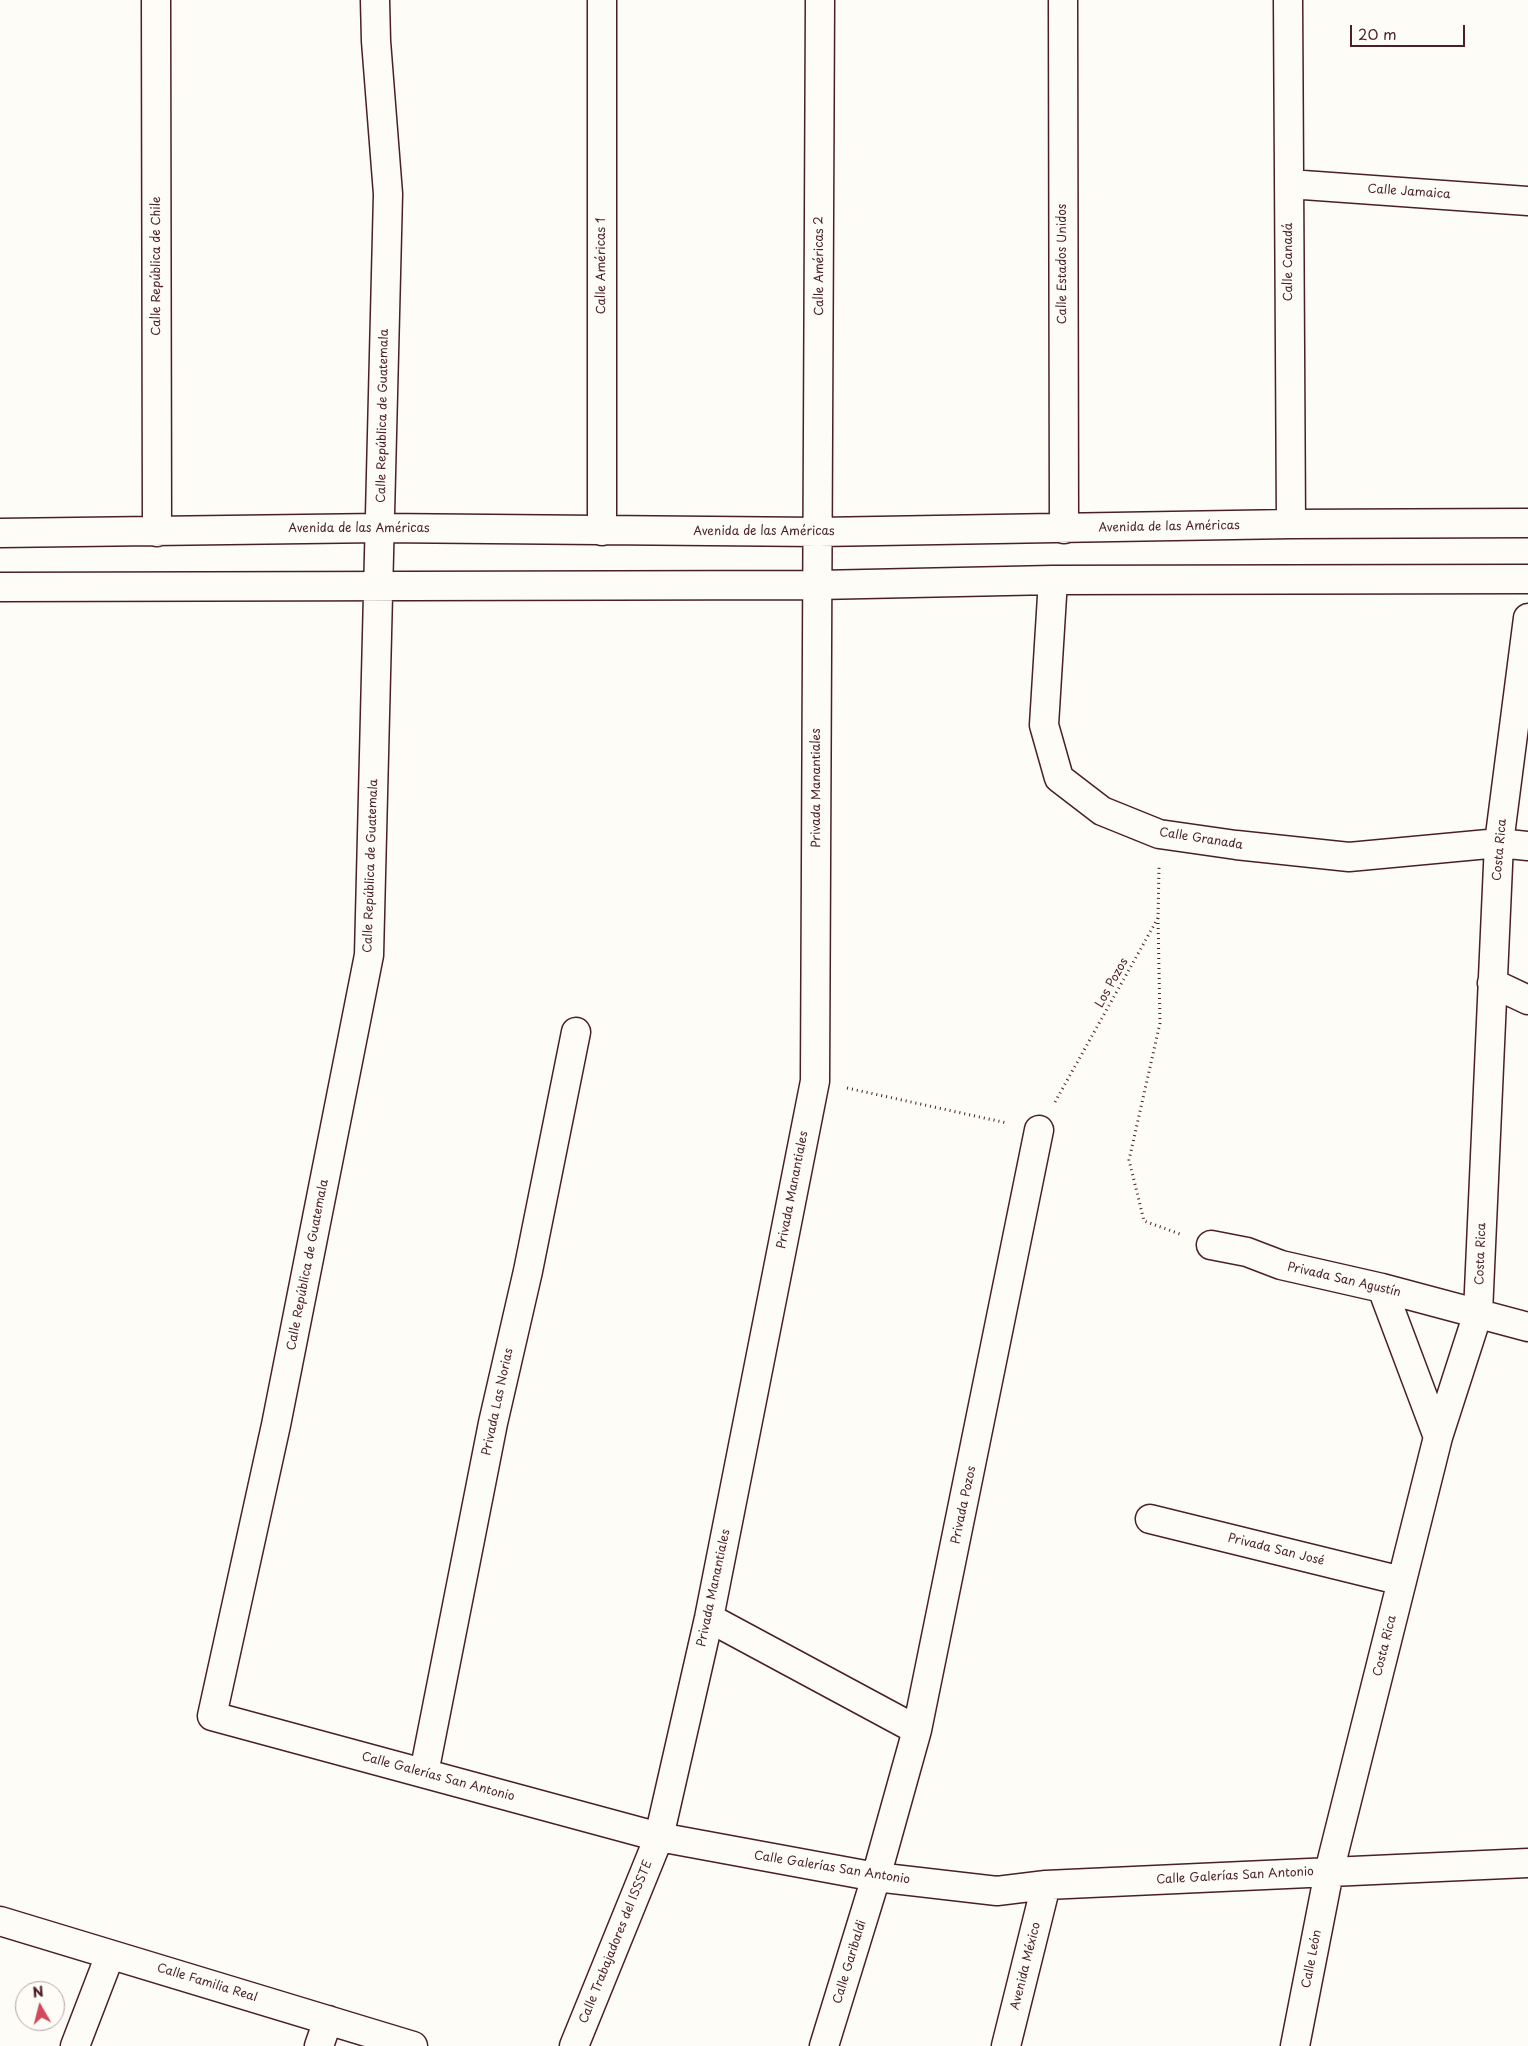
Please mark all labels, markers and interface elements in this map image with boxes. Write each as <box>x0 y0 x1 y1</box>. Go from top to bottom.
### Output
scale bar <box>1353 15 1468 47</box>
text: 20 m <box>1358 22 1397 45</box>
street label: Calle Jamaica <box>1367 182 1451 202</box>
street label: Calle República de Chile <box>150 196 164 336</box>
street label: Calle Estados Unidos <box>1056 204 1070 324</box>
street label: Calle Américas 2 <box>813 216 827 316</box>
street label: Calle Américas 1 <box>595 218 609 314</box>
street label: Calle Canadá <box>1282 223 1296 301</box>
street label: Calle República de Guatemala <box>374 329 392 503</box>
street label: Avenida de las Américas <box>1098 519 1240 535</box>
street label: Avenida de las Américas <box>288 522 430 536</box>
street label: Avenida de las Américas <box>693 525 835 539</box>
street label: Privada Manantiales <box>810 728 824 848</box>
street label: Calle República de Guatemala <box>361 779 381 953</box>
street label: Costa Rica <box>1490 818 1510 882</box>
street label: Calle Granada <box>1158 825 1244 853</box>
street label: Los Pozos <box>1093 956 1131 1010</box>
street label: Privada Manantiales <box>775 1130 811 1250</box>
street label: Calle República de Guatemala <box>284 1178 332 1352</box>
street label: Costa Rica <box>1473 1223 1489 1285</box>
street label: Privada San Agustín <box>1286 1260 1402 1300</box>
street label: Privada Las Norias <box>480 1347 516 1457</box>
street label: Privada Pozos <box>949 1465 979 1545</box>
street label: Privada Manantiales <box>695 1528 733 1648</box>
street label: Privada San José <box>1226 1531 1326 1569</box>
street label: Costa Rica <box>1370 1614 1400 1678</box>
street label: Calle Galerías San Antonio <box>360 1750 516 1804</box>
street label: Calle Galerías San Antonio <box>753 1849 911 1887</box>
street label: Calle Trabajadores del ISSSTE <box>577 1858 655 2026</box>
street label: Calle Galerías San Antonio <box>1156 1865 1314 1887</box>
street label: Calle Garibaldi <box>830 1918 870 2006</box>
street label: Avenida México <box>1008 1921 1044 2011</box>
street label: Calle León <box>1299 1928 1325 1990</box>
street label: Calle Familia Real <box>155 1961 259 2005</box>
text: N <box>31 1980 45 2003</box>
north arrow <box>15 1981 65 2031</box>

